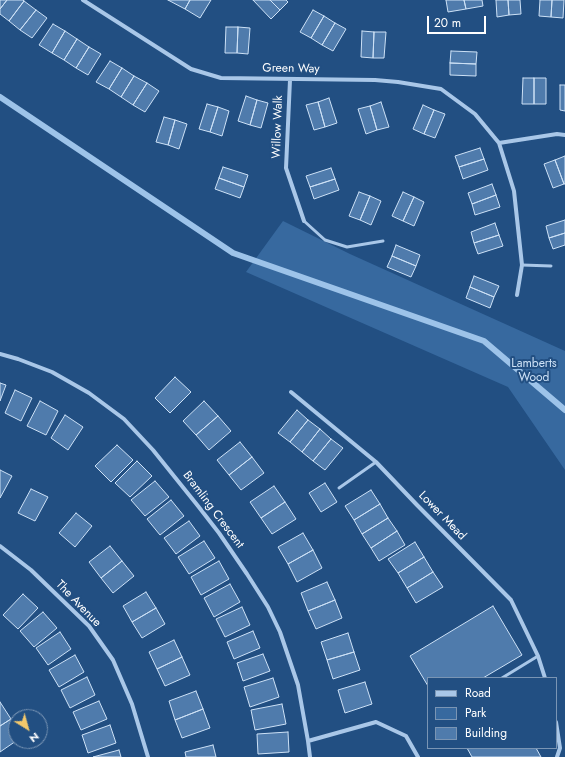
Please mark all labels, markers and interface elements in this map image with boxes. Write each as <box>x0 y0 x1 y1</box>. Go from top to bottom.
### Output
scale bar <box>429 8 488 34</box>
text: 20 m <box>434 14 461 32</box>
street label: Green Way <box>262 61 320 77</box>
street label: Willow Walk <box>270 95 286 159</box>
park label: Lamberts Wood <box>511 357 557 385</box>
street label: Bramling Crescent <box>179 469 247 551</box>
street label: Lower Mead <box>415 489 469 543</box>
street label: The Avenue <box>52 578 104 630</box>
legend <box>427 677 557 749</box>
text: Road <box>465 684 491 702</box>
text: Park <box>465 704 486 722</box>
north arrow <box>8 709 48 749</box>
text: Building <box>465 724 507 742</box>
text: N <box>26 729 43 747</box>

